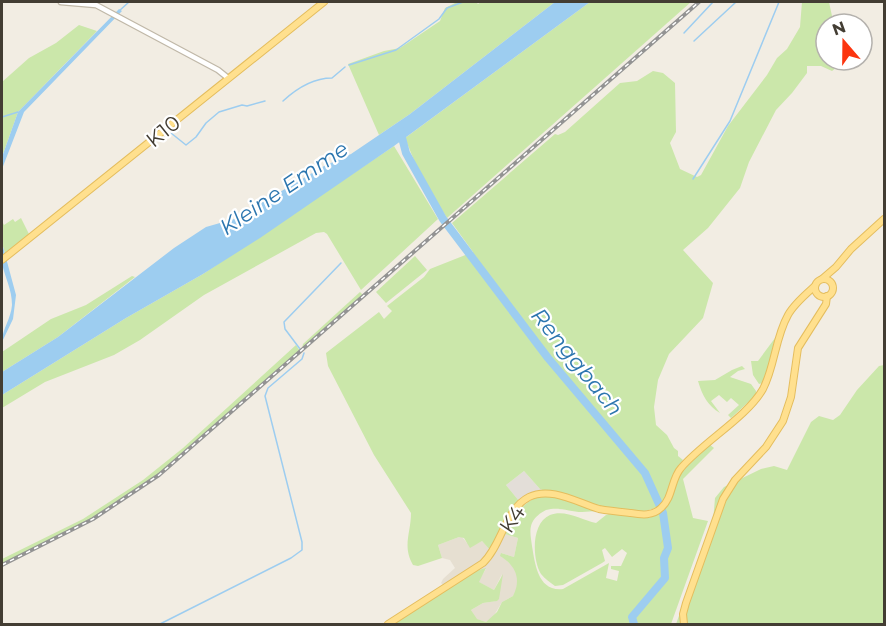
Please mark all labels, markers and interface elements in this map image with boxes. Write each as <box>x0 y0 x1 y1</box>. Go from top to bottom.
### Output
north arrow <box>814 12 874 72</box>
text: N <box>830 17 848 40</box>
street label: K10 <box>141 110 185 152</box>
water label: Kleine Emme <box>215 135 353 241</box>
water label: Renggbach <box>525 303 629 421</box>
street label: K4 <box>494 500 530 538</box>

